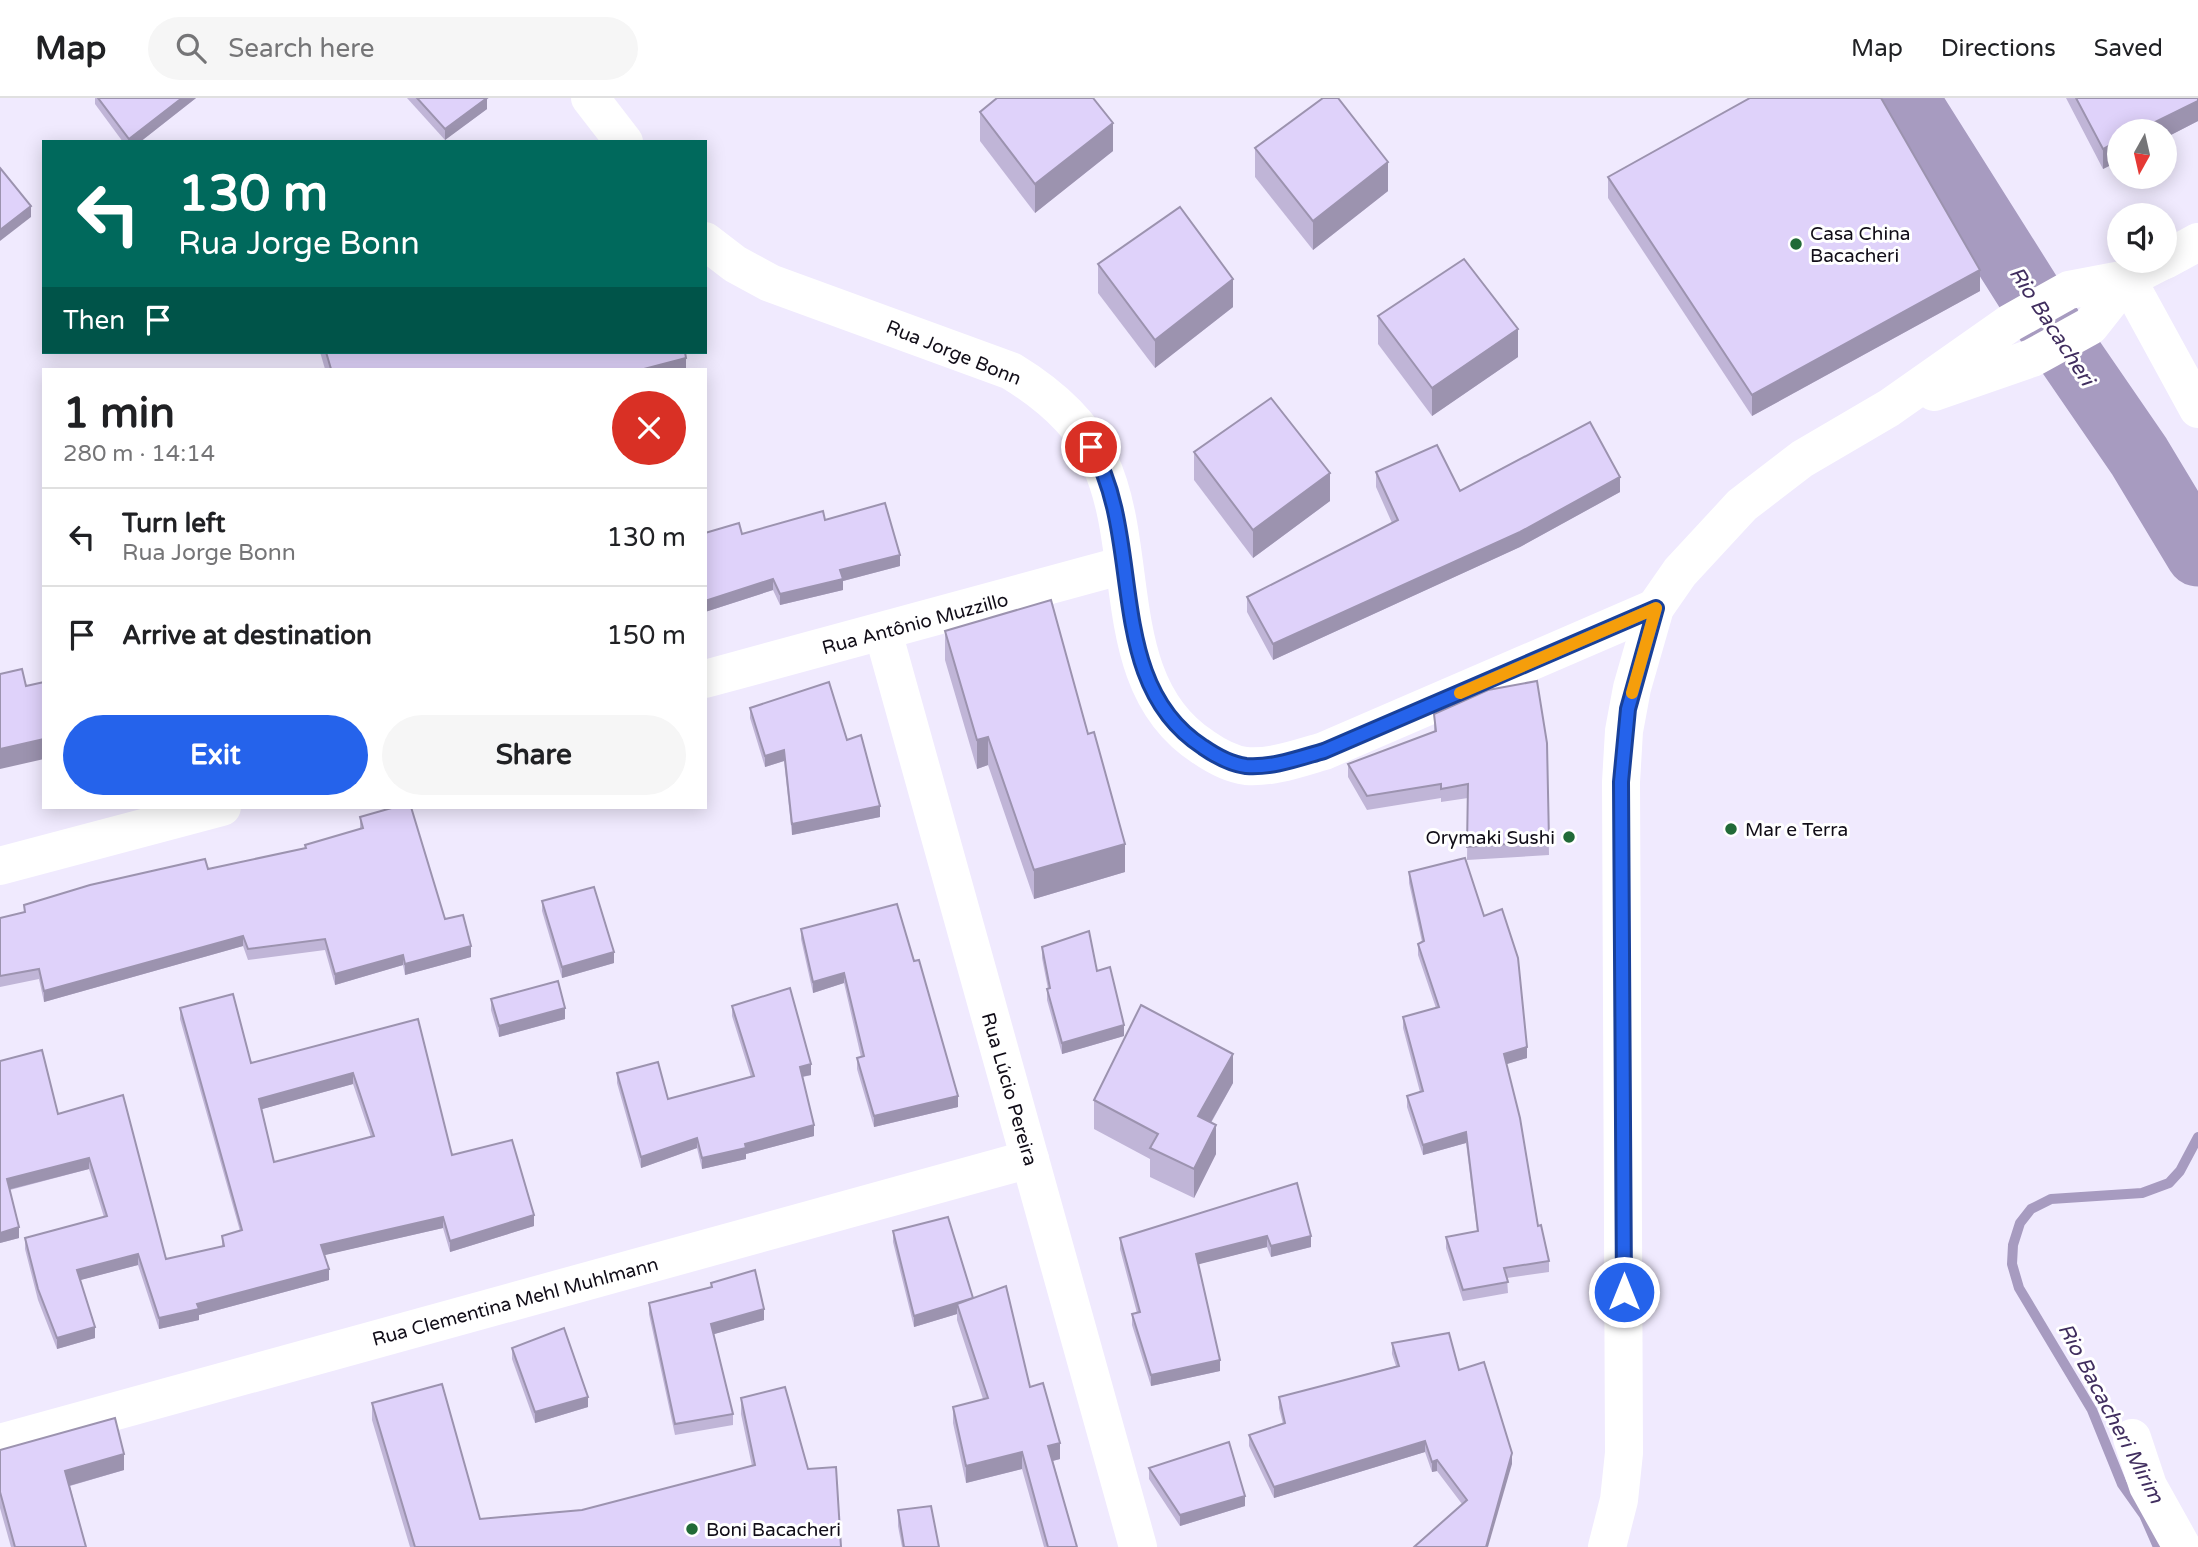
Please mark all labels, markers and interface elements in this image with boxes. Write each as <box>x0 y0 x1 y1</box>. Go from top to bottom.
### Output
search box <box>148 17 638 80</box>
text: Map <box>35 29 106 68</box>
icon: search <box>172 29 210 67</box>
text: Search here <box>228 33 374 64</box>
text: Map <box>1851 34 1903 63</box>
text: Directions <box>1941 34 2056 63</box>
text: Saved <box>2094 34 2163 63</box>
north arrow <box>2107 119 2177 189</box>
map controls <box>2107 119 2177 273</box>
text: 130 m <box>178 165 328 224</box>
icon: left <box>63 168 154 259</box>
button: sound <box>2107 203 2177 273</box>
place label: Casa China Bacacheri <box>1810 223 1910 267</box>
text: Rua Jorge Bonn <box>178 225 420 263</box>
marker: Casa China Bacacheri <box>1788 236 1804 252</box>
water label: Rio Bacacheri <box>2004 262 2101 393</box>
icon: arrive <box>139 301 177 339</box>
text: Then <box>63 305 125 336</box>
street label: Rua Jorge Bonn <box>883 316 1024 390</box>
text: 1 min <box>63 388 175 439</box>
button: close <box>612 391 686 465</box>
pin <box>1061 417 1121 477</box>
icon: arrive <box>1072 428 1110 466</box>
text: 280 m · 14:14 <box>63 440 215 468</box>
text: Turn left <box>122 508 225 539</box>
icon: left <box>63 518 101 556</box>
text: 130 m <box>606 522 686 553</box>
text: Rua Jorge Bonn <box>122 539 296 567</box>
street label: Rua Antônio Muzzillo <box>820 589 1011 659</box>
icon: arrive <box>63 616 101 654</box>
text: Arrive at destination <box>122 620 372 651</box>
text: 150 m <box>606 620 686 651</box>
button: Exit <box>63 715 368 795</box>
button: Share <box>382 715 686 795</box>
place label: Mar e Terra <box>1745 819 1848 841</box>
marker: Mar e Terra <box>1723 821 1739 837</box>
place label: Orymaki Sushi <box>1426 827 1555 849</box>
marker: Orymaki Sushi <box>1561 829 1577 845</box>
street label: Rua Lúcio Pereira <box>977 1010 1041 1168</box>
street label: Rua Clementina Mehl Muhlmann <box>370 1253 661 1351</box>
position arrow <box>1587 1255 1661 1329</box>
water label: Rio Bacacheri Mirim <box>2053 1319 2169 1508</box>
place label: Boni Bacacheri <box>706 1519 841 1541</box>
marker: Boni Bacacheri <box>684 1521 700 1537</box>

